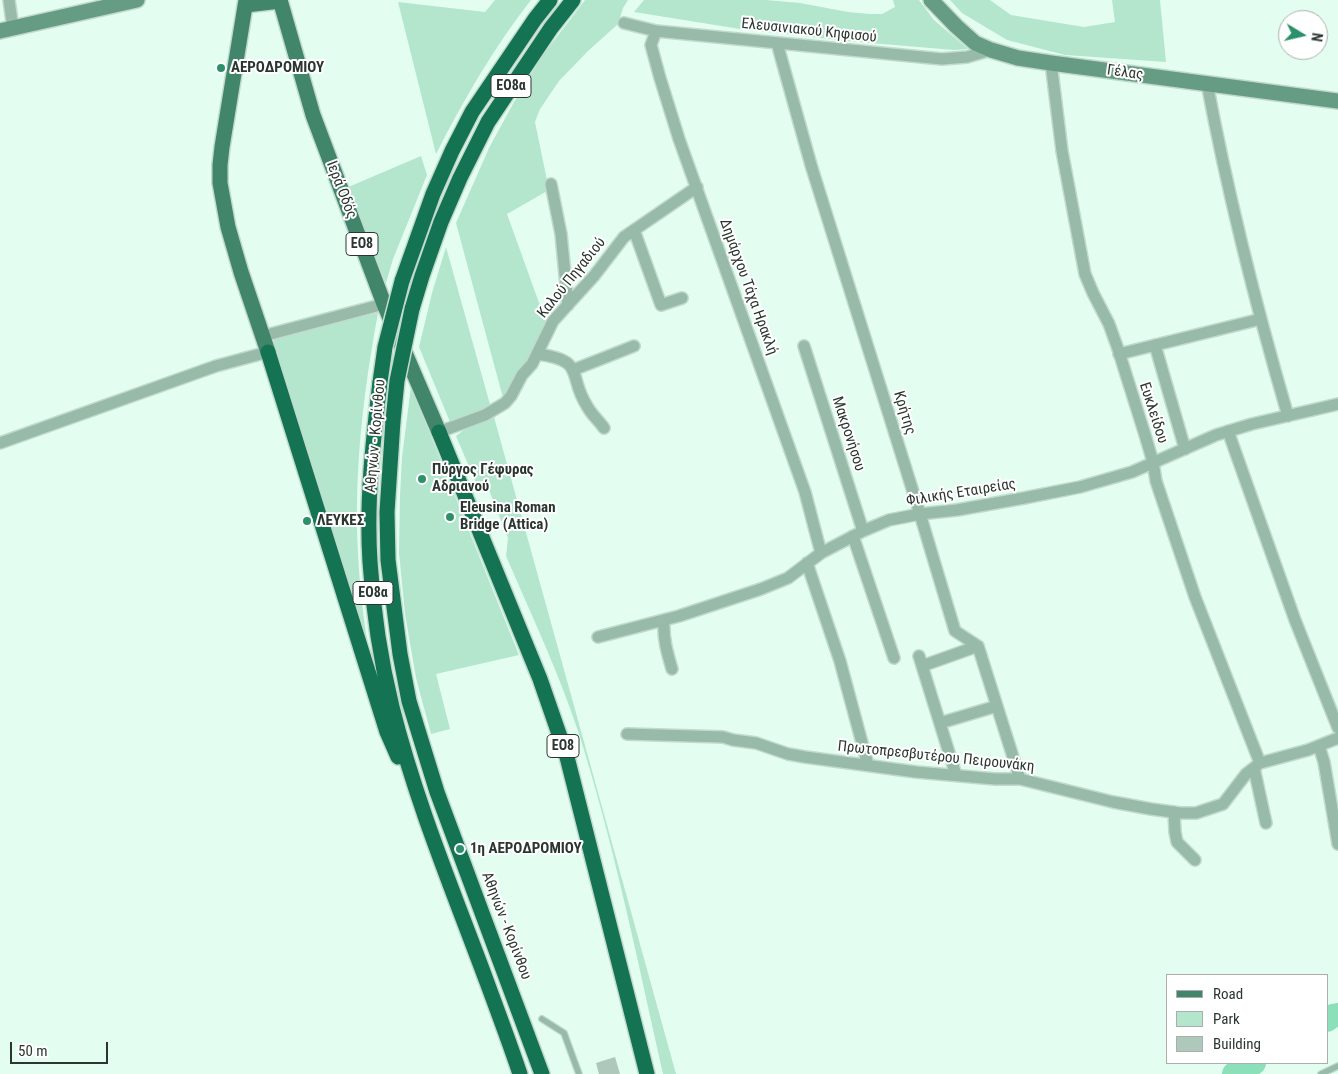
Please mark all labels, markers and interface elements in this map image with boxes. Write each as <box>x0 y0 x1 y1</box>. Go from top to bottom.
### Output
north arrow <box>1278 10 1328 60</box>
street label: Ελευσινιακού Κηφισού <box>740 15 878 47</box>
text: N <box>1308 32 1325 43</box>
place label: ΑΕΡΟΔΡΟΜΙΟΥ <box>231 59 324 77</box>
marker: ΑΕΡΟΔΡΟΜΙΟΥ <box>215 62 227 74</box>
street label: Γέλας <box>1106 62 1144 84</box>
road number: ΕΟ8α <box>491 74 531 98</box>
street label: Ιερά Οδός <box>322 159 360 221</box>
street label: Δημάρχου Τάχα Ηρακλή <box>715 216 781 358</box>
road number: ΕΟ8 <box>346 232 378 255</box>
street label: Καλού Πηγαδιού <box>534 234 610 322</box>
street label: Αθηνών - Κορίνθου <box>362 379 390 493</box>
street label: Ευκλείδου <box>1135 380 1171 446</box>
street label: Κρήτης <box>889 389 919 437</box>
street label: Μακρονήσου <box>828 395 868 473</box>
place label: Πύργος Γέφυρας Αδριανού <box>432 461 534 496</box>
marker: Πύργος Γέφυρας Αδριανού <box>416 473 428 485</box>
street label: Φιλικής Εταιρείας <box>905 475 1017 511</box>
place label: Eleusina Roman Bridge (Attica) <box>460 499 556 534</box>
marker: Eleusina Roman Bridge (Attica) <box>444 511 456 523</box>
place label: ΛΕΥΚΕΣ <box>317 512 364 530</box>
marker: ΛΕΥΚΕΣ <box>301 515 313 527</box>
road number: ΕΟ8α <box>353 582 393 604</box>
road number: ΕΟ8 <box>547 734 579 758</box>
street label: Πρωτοπρεσβυτέρου Πειρουνάκη <box>837 738 1035 776</box>
place label: 1η ΑΕΡΟΔΡΟΜΙΟΥ <box>470 840 582 858</box>
marker: 1η ΑΕΡΟΔΡΟΜΙΟΥ <box>454 843 466 855</box>
street label: Αθηνών - Κορίνθου <box>477 870 535 982</box>
legend <box>1166 974 1328 1064</box>
text: Road <box>1213 985 1243 1003</box>
text: Park <box>1213 1010 1240 1028</box>
scale bar <box>12 1032 110 1064</box>
text: Building <box>1213 1035 1261 1053</box>
text: 50 m <box>18 1042 48 1060</box>

